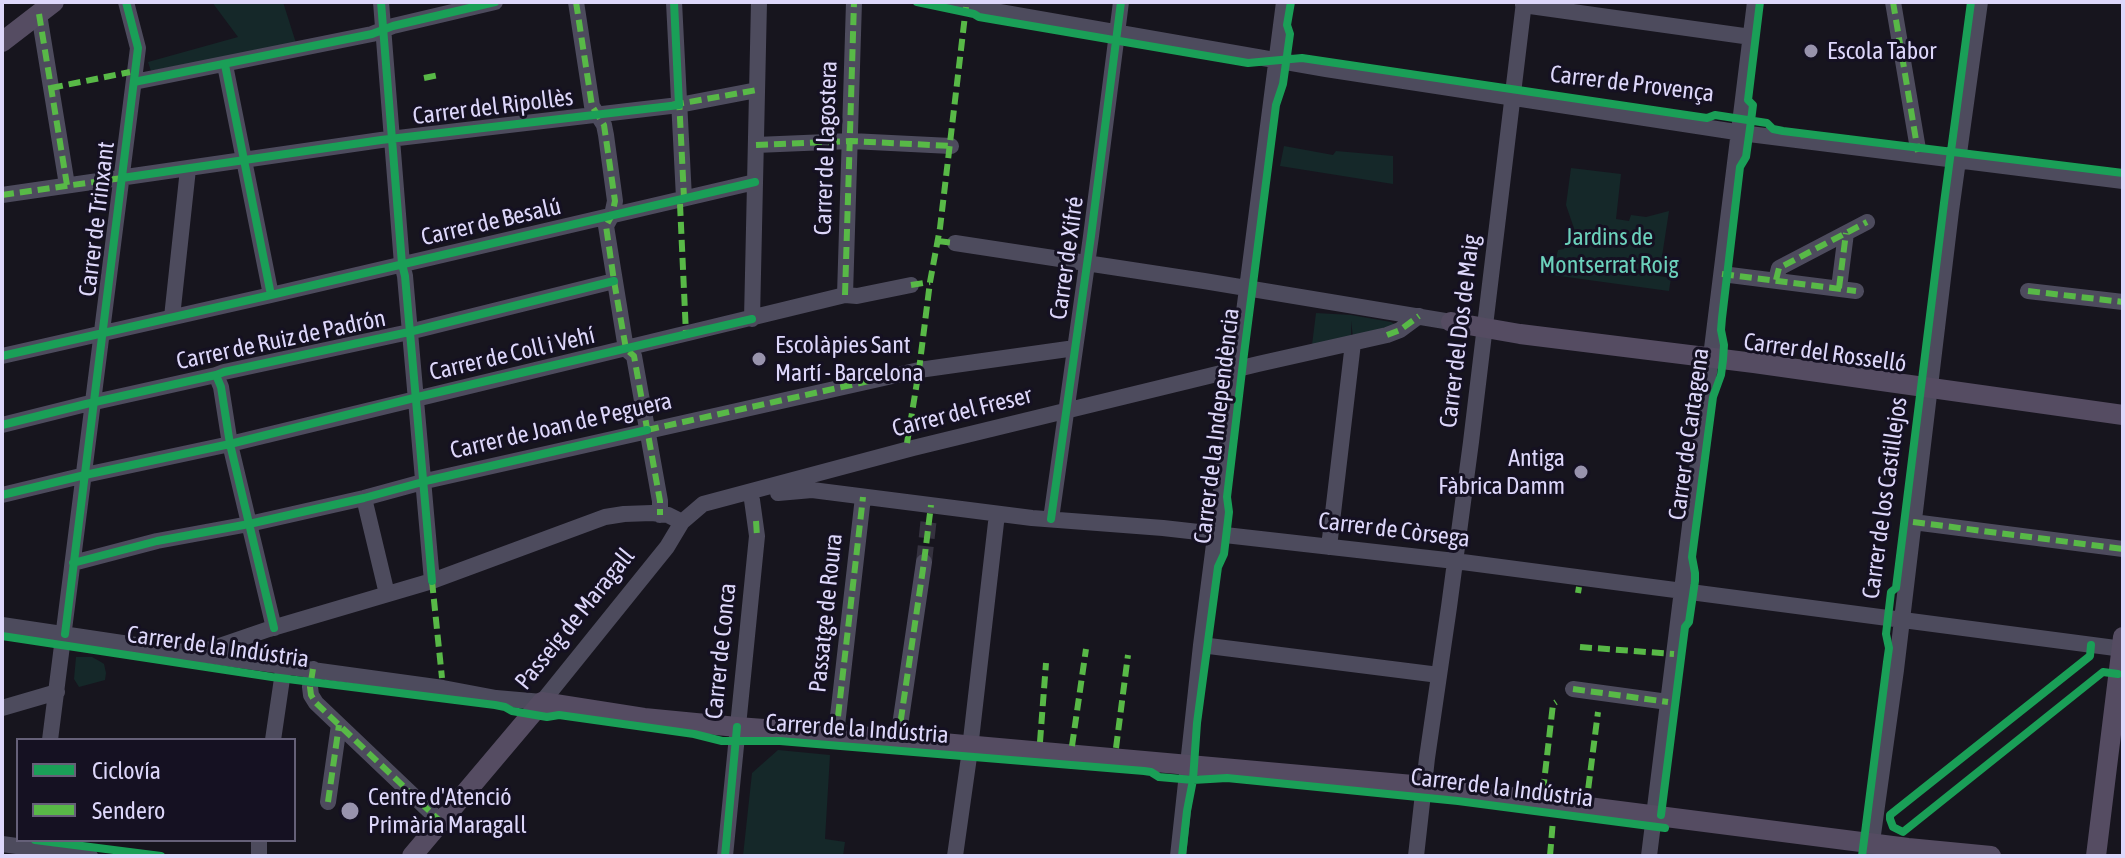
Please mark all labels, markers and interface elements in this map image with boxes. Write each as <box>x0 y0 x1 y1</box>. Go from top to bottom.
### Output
place label: Escola Tabor <box>1827 37 1936 65</box>
marker: Escola Tabor <box>1802 42 1820 60</box>
street label: Carrer de Llagostera <box>809 60 843 236</box>
street label: Carrer de Provença <box>1548 60 1716 108</box>
street label: Carrer del Ripollès <box>411 83 575 131</box>
street label: Carrer de Trinxant <box>73 140 121 298</box>
street label: Carrer de Besalú <box>418 192 564 252</box>
street label: Carrer de Xifré <box>1044 195 1090 321</box>
park label: Jardins de Montserrat Roig <box>1539 223 1679 279</box>
street label: Carrer del Dos de Maig <box>1434 233 1486 429</box>
street label: Carrer de Ruiz de Padrón <box>174 304 388 376</box>
street label: Carrer de la Independència <box>1188 307 1246 545</box>
street label: Carrer de Coll i Vehí <box>426 321 598 387</box>
street label: Carrer del Rosselló <box>1742 327 1908 379</box>
place label: Escolàpies Sant Martí - Barcelona <box>775 331 924 387</box>
street label: Carrer de Cartagena <box>1663 346 1715 522</box>
marker: Escolàpies Sant Martí - Barcelona <box>750 350 768 368</box>
street label: Carrer del Freser <box>889 381 1035 443</box>
street label: Carrer de Joan de Peguera <box>447 386 675 466</box>
street label: Carrer de los Castillejos <box>1857 395 1913 601</box>
place label: Antiga Fàbrica Damm <box>1438 444 1565 500</box>
marker: Antiga Fàbrica Damm <box>1572 463 1590 481</box>
street label: Carrer de Còrsega <box>1317 506 1471 554</box>
street label: Passatge de Roura <box>803 532 849 694</box>
street label: Passeig de Maragall <box>509 542 641 696</box>
street label: Carrer de Conca <box>700 582 742 720</box>
street label: Carrer de la Indústria <box>125 620 311 674</box>
street label: Carrer de la Indústria <box>764 708 950 750</box>
legend <box>16 738 296 842</box>
text: Ciclovía <box>92 757 161 784</box>
street label: Carrer de la Indústria <box>1409 763 1595 813</box>
place label: Centre d'Atenció Primària Maragall <box>368 783 527 839</box>
text: Sendero <box>92 797 165 824</box>
marker: Centre d'Atenció Primària Maragall <box>339 800 361 822</box>

